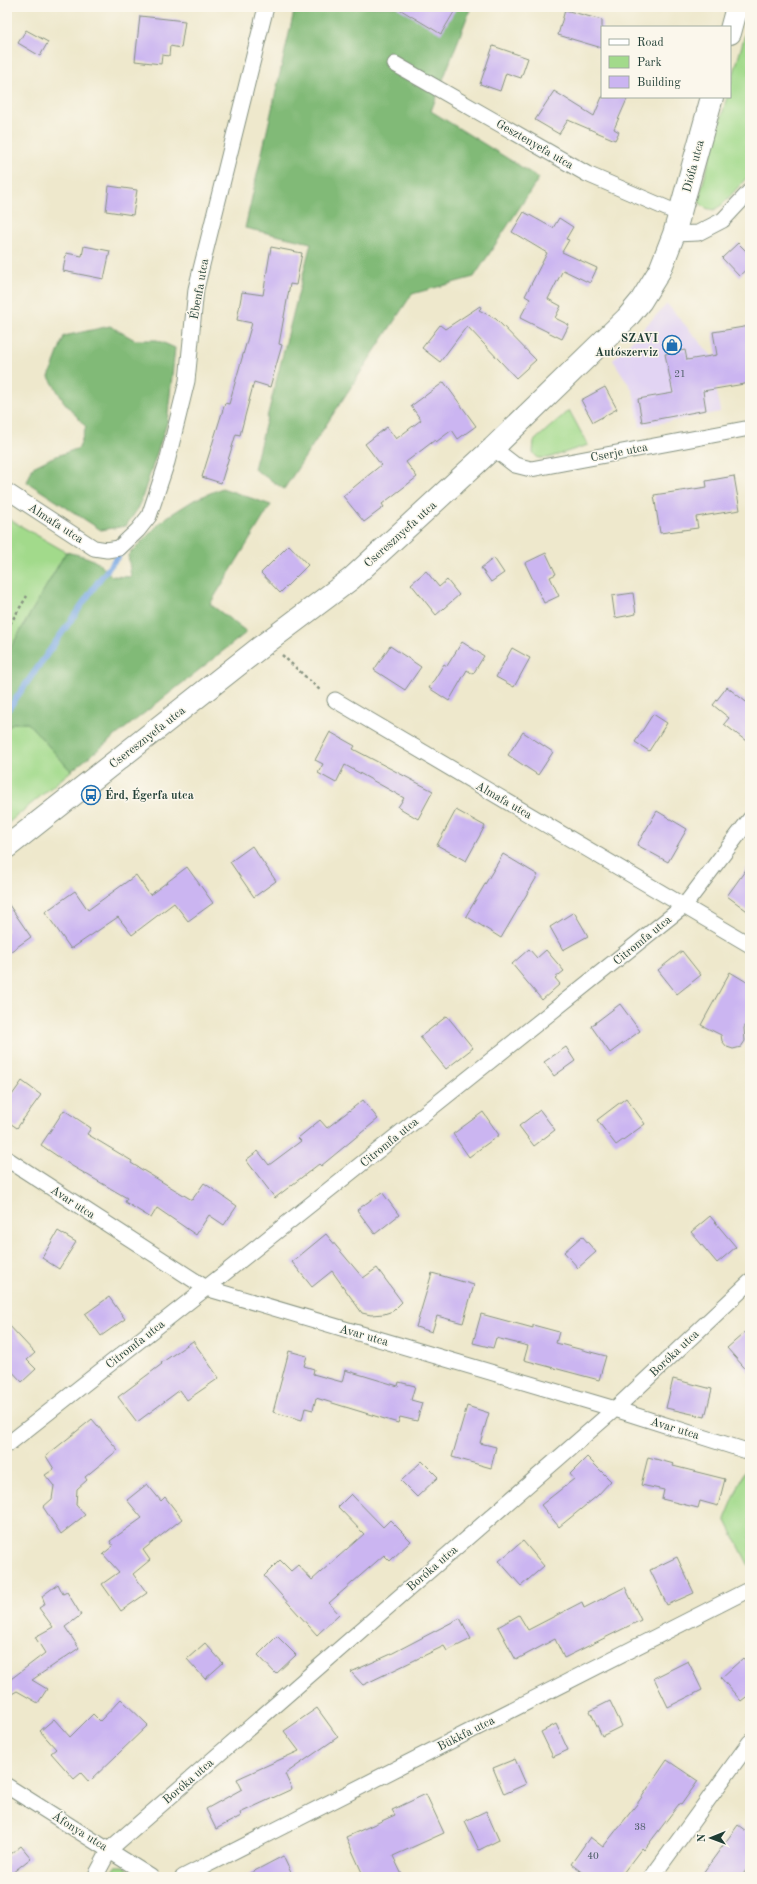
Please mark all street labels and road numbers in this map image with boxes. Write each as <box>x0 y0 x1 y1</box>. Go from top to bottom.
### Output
street label: Gesztenyefa utca <box>494 118 575 172</box>
street label: Diófa utca <box>681 139 707 194</box>
street label: Ébenfa utca <box>186 257 211 320</box>
street label: Cserje utca <box>589 442 649 464</box>
street label: Cseresznyefa utca <box>362 499 439 570</box>
street label: Almafa utca <box>26 502 85 546</box>
street label: Cseresznyefa utca <box>107 705 188 771</box>
street label: Almafa utca <box>473 780 534 822</box>
street label: Citromfa utca <box>611 914 674 968</box>
street label: Citromfa utca <box>358 1116 421 1170</box>
street label: Avar utca <box>48 1184 97 1222</box>
street label: Citromfa utca <box>104 1318 167 1371</box>
street label: Avar utca <box>338 1323 390 1349</box>
street label: Boróka utca <box>648 1328 702 1379</box>
street label: Avar utca <box>649 1416 701 1442</box>
street label: Boróka utca <box>405 1544 460 1594</box>
street label: Bükkfa utca <box>436 1714 497 1753</box>
street label: Boróka utca <box>161 1757 216 1807</box>
street label: Áfonya utca <box>50 1808 111 1854</box>

